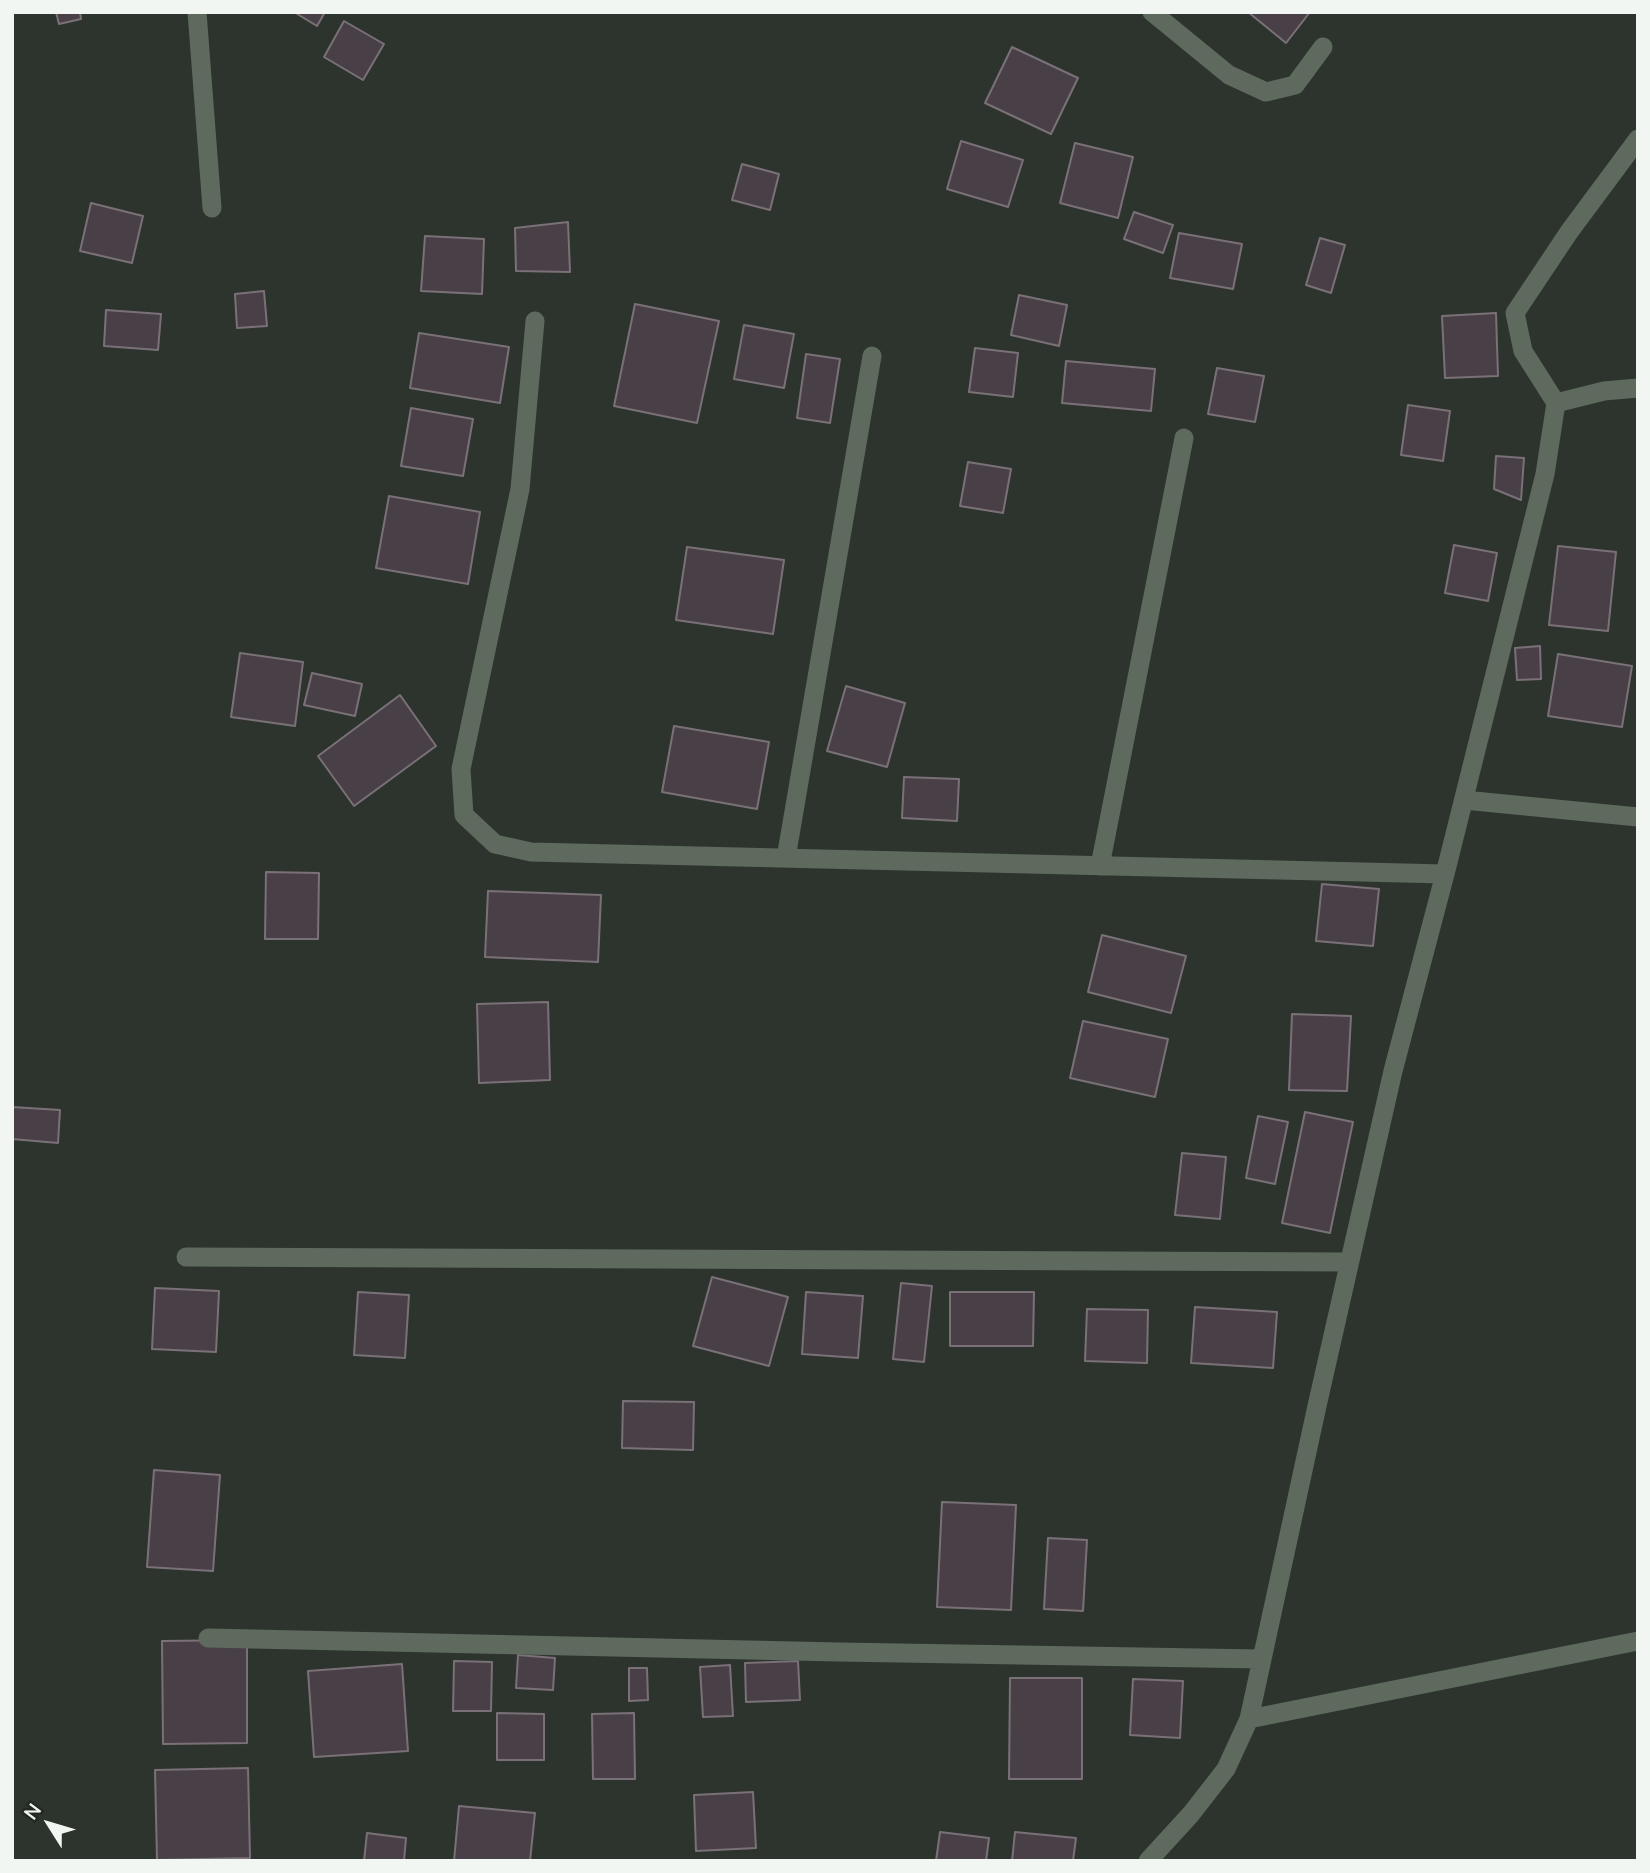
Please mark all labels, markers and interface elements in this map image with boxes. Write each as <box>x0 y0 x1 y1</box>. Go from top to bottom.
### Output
north arrow <box>14 1789 84 1859</box>
text: N <box>18 1798 46 1824</box>

